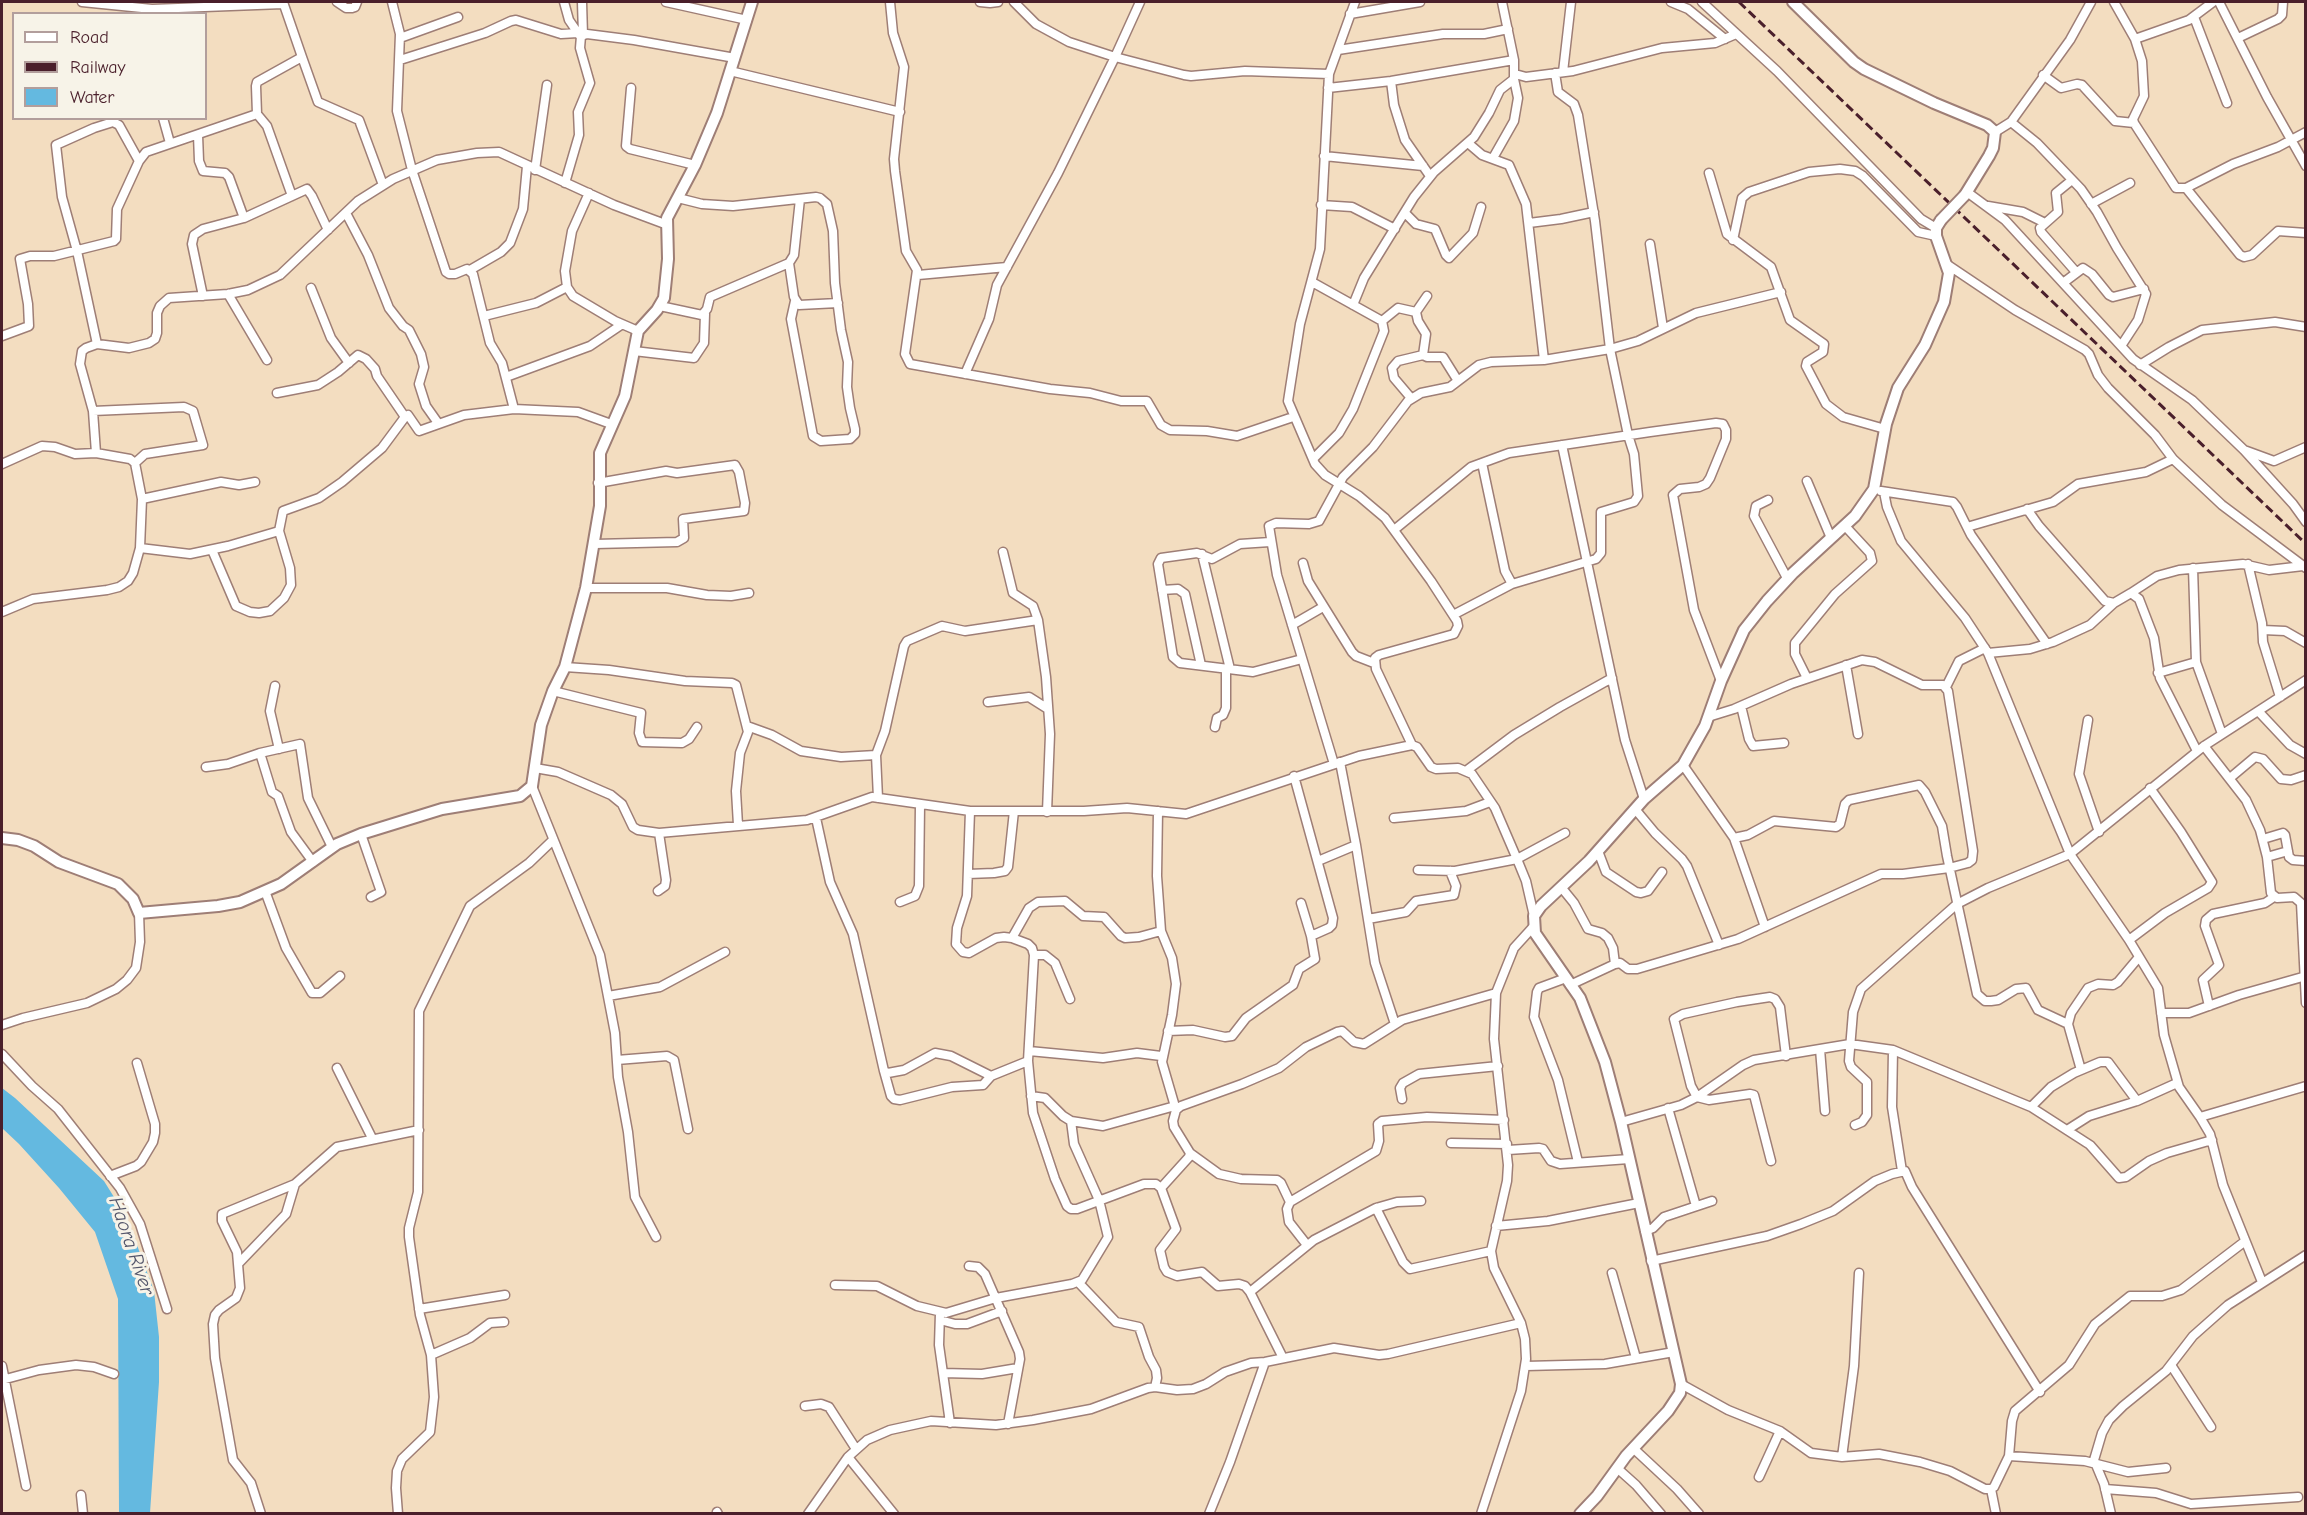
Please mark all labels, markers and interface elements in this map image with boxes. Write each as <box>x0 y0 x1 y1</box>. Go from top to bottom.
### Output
legend <box>12 12 207 120</box>
text: Road <box>70 27 109 48</box>
text: Railway <box>70 57 126 78</box>
text: Water <box>70 87 114 108</box>
water label: Haora River <box>103 1194 159 1298</box>

